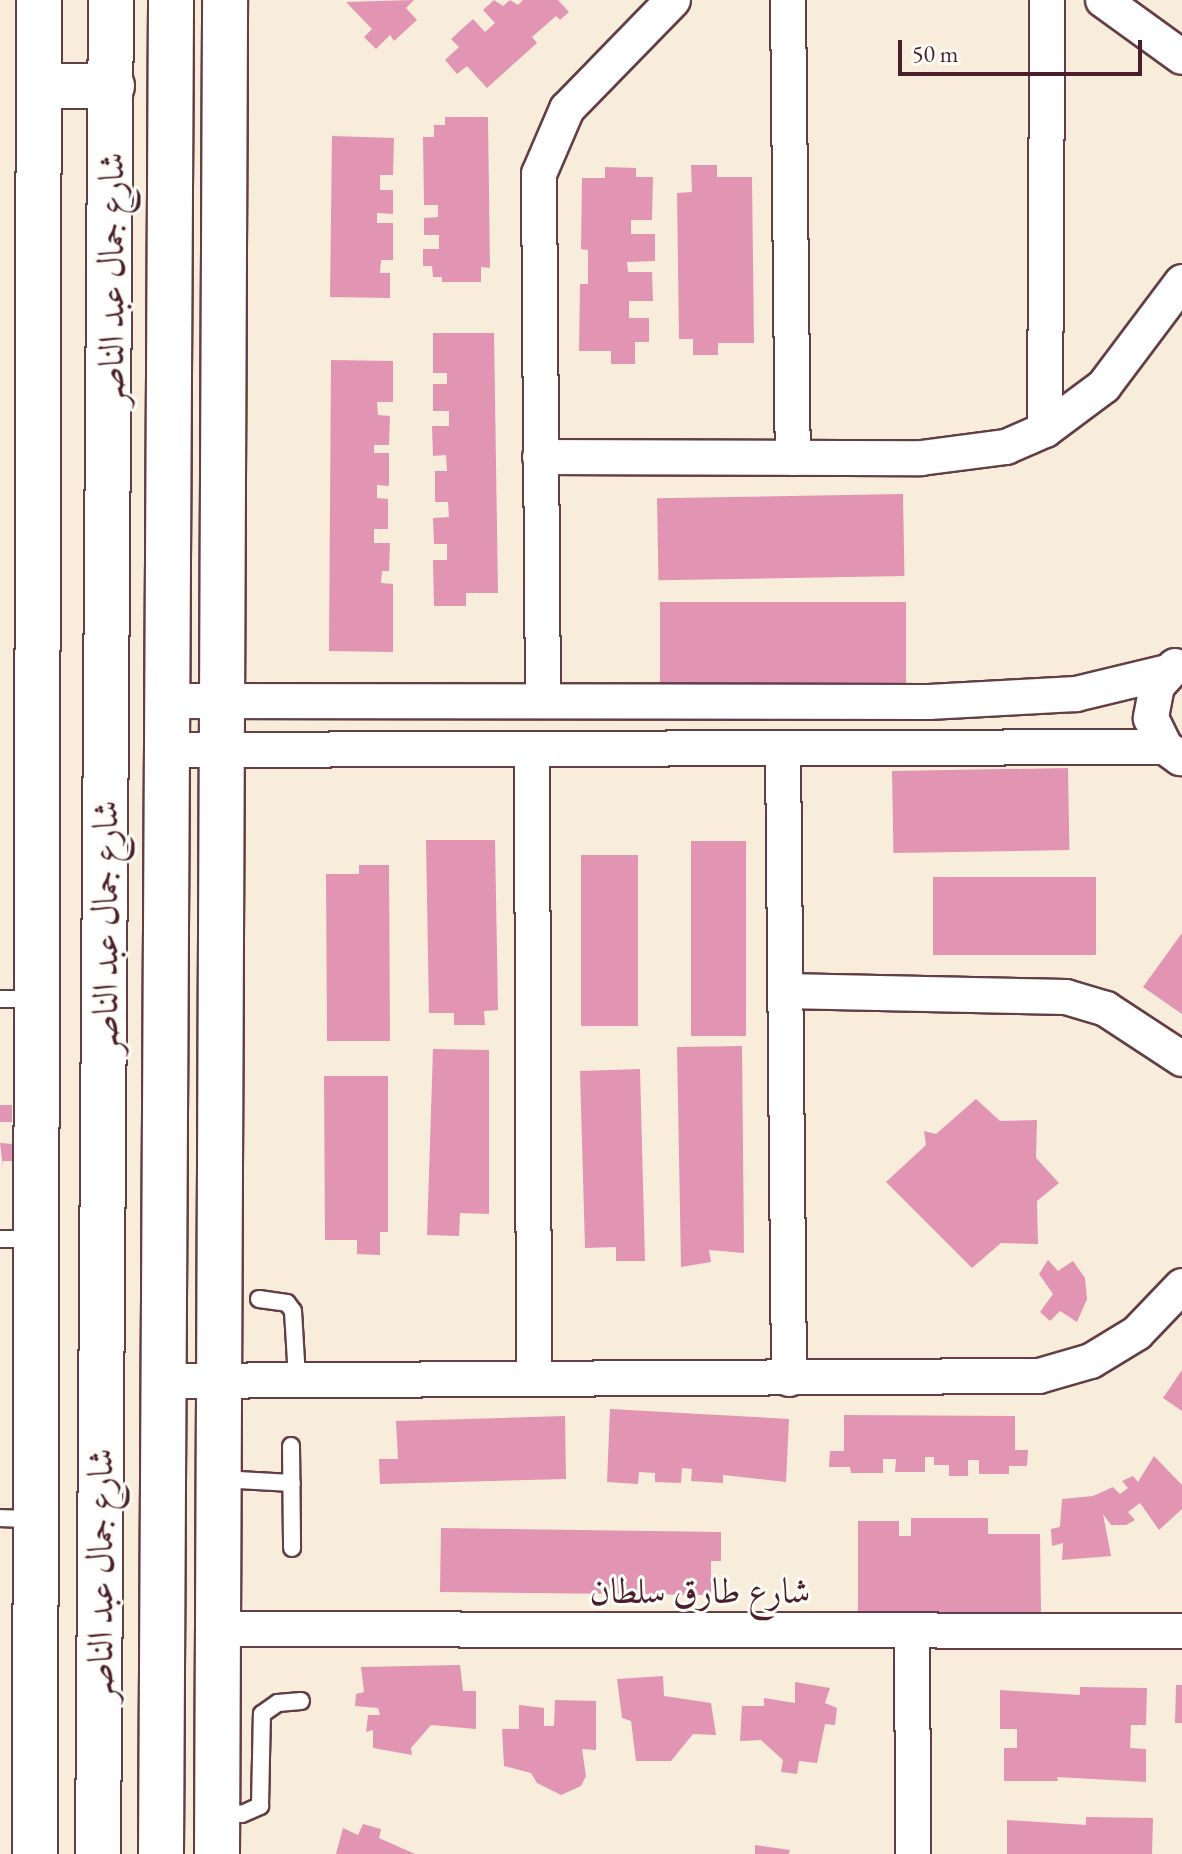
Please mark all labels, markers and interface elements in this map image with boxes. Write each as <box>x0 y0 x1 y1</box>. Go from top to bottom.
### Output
scale bar <box>902 24 1146 74</box>
text: 50 m <box>912 38 959 69</box>
street label: شارع جمال عبد الناصر <box>89 152 133 406</box>
street label: شارع جمال عبد الناصر <box>83 800 127 1054</box>
street label: شارع جمال عبد الناصر <box>78 1448 122 1702</box>
street label: شارع طارق سلطان <box>590 1569 810 1613</box>

